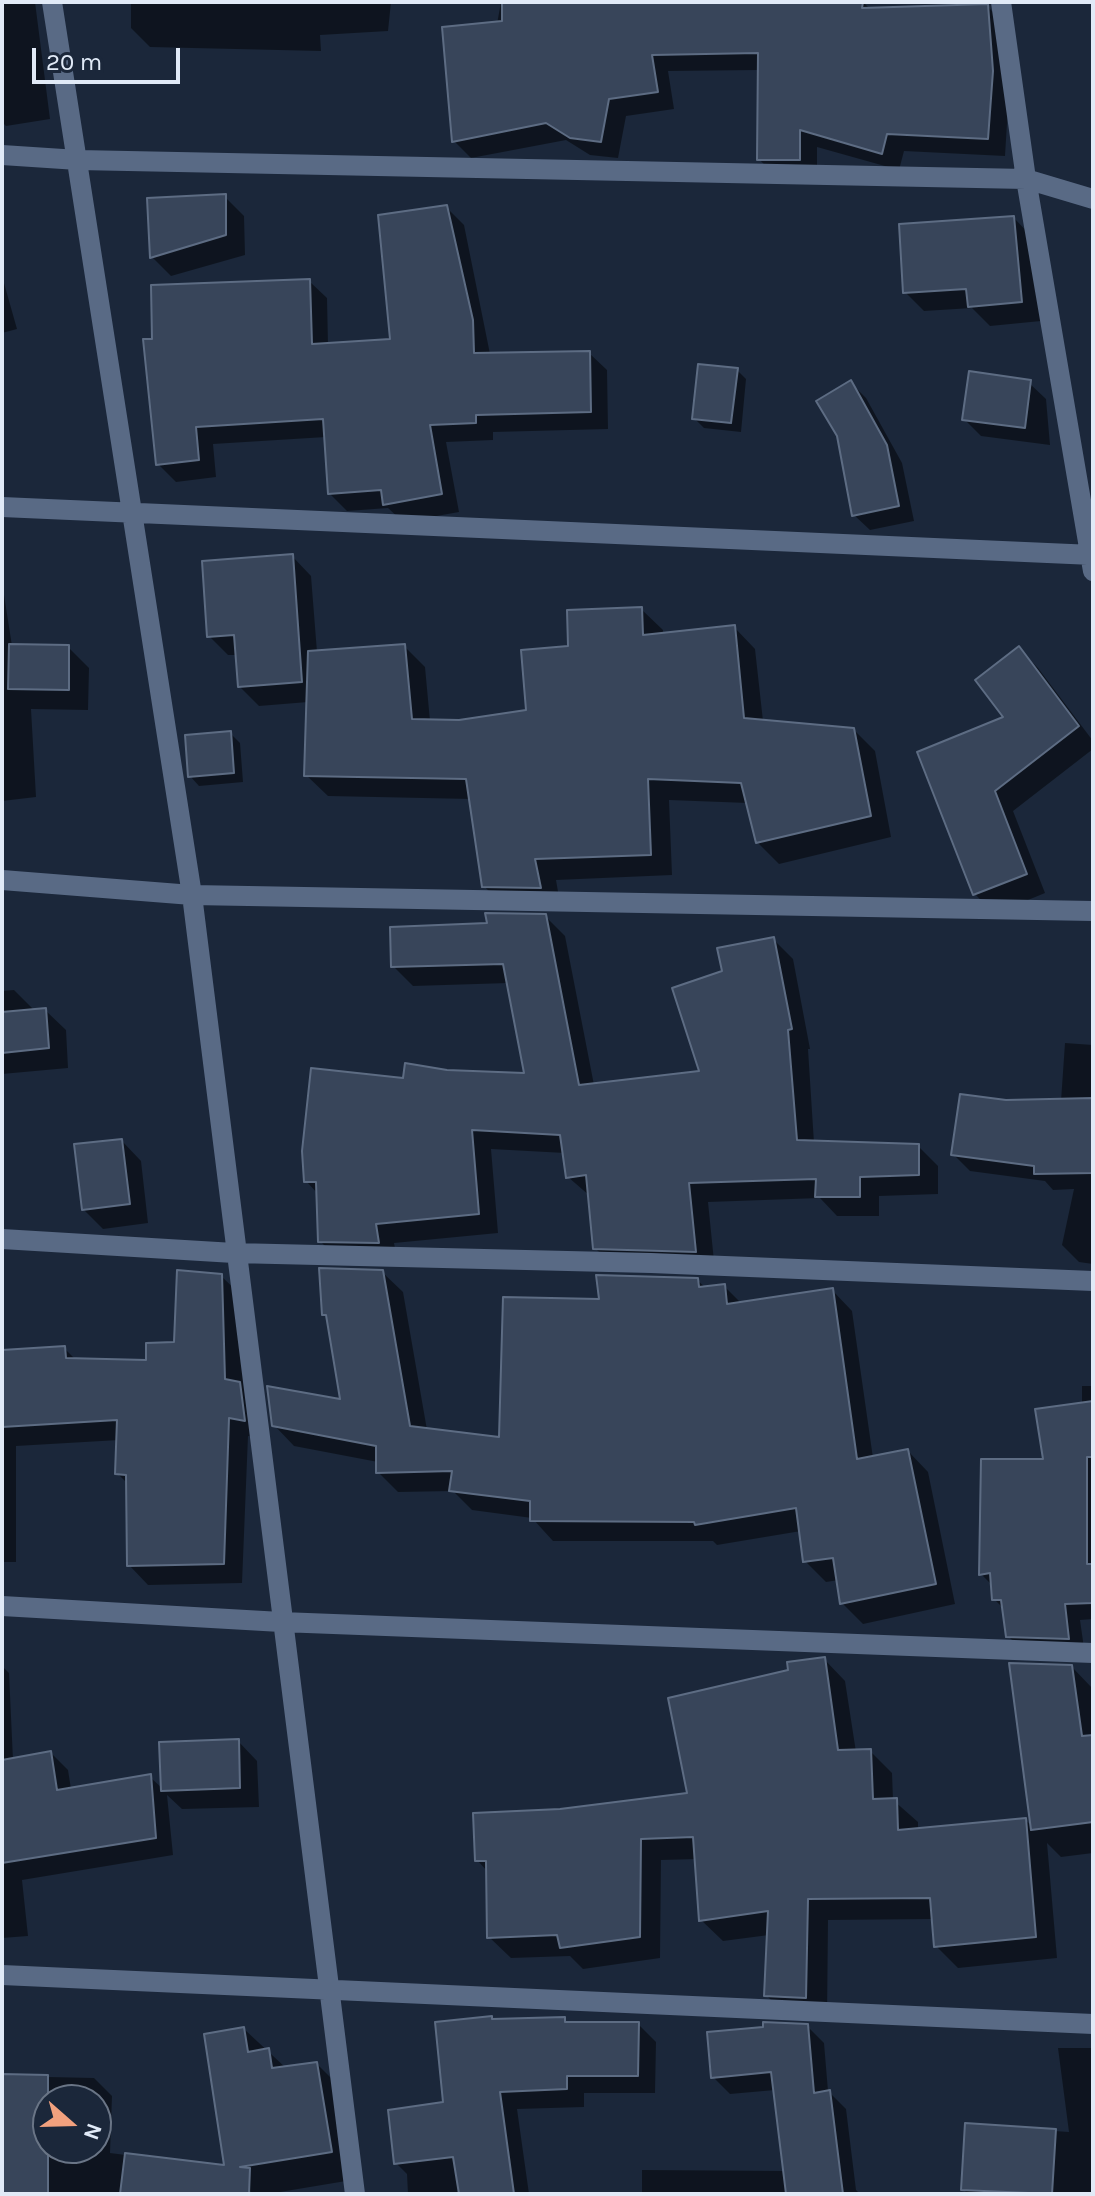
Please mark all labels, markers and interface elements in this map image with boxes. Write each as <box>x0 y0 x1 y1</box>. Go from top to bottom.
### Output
scale bar <box>36 32 184 82</box>
text: 20 m <box>46 48 102 76</box>
north arrow <box>32 2084 112 2164</box>
text: N <box>78 2120 108 2143</box>

